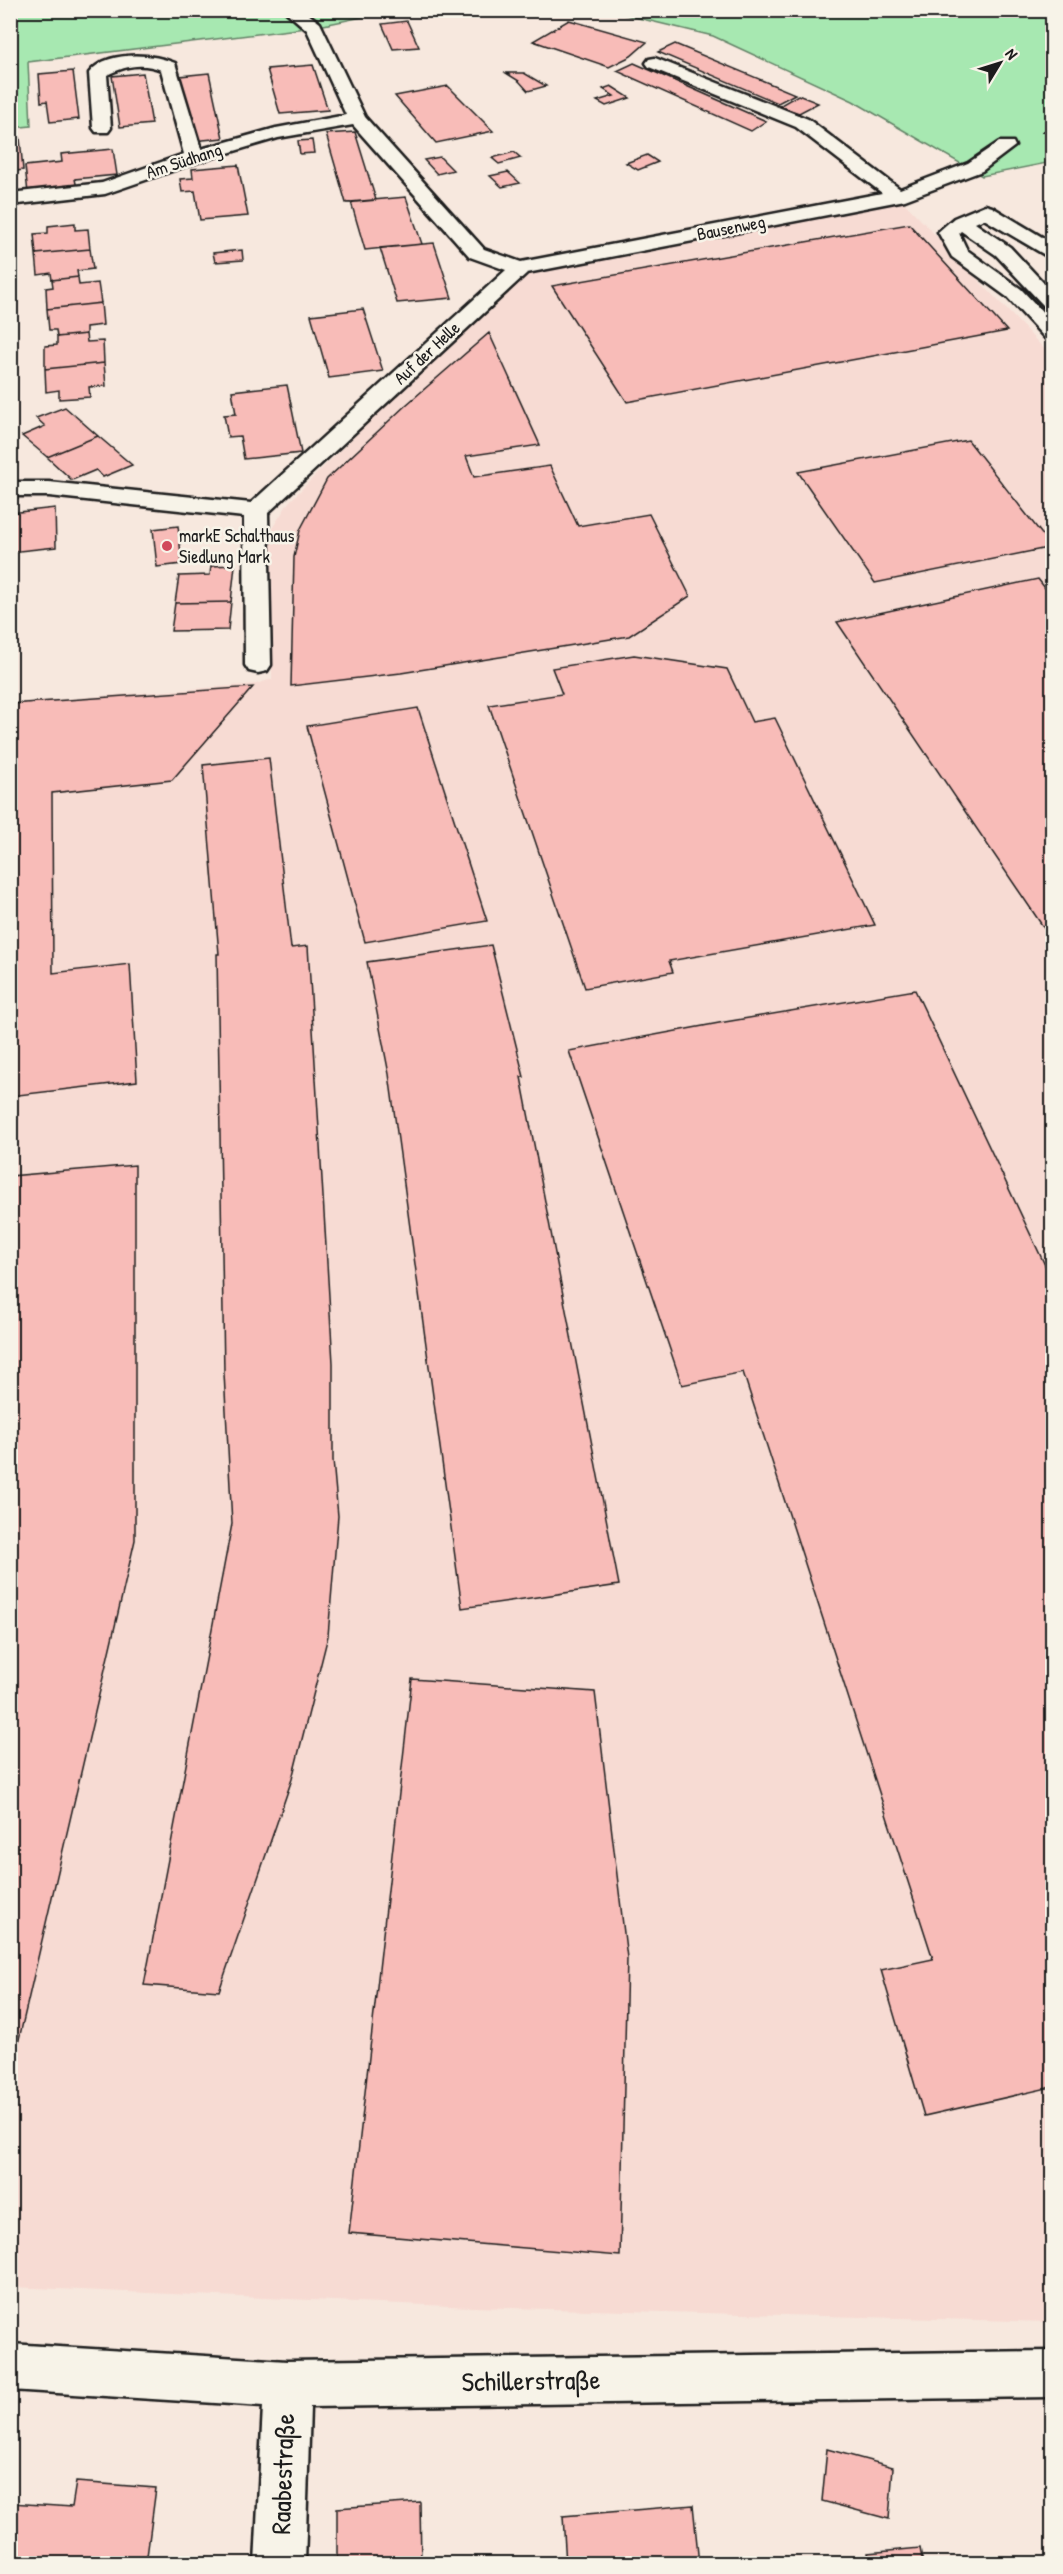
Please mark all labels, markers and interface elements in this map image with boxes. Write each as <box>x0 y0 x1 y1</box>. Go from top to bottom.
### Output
north arrow <box>970 33 1030 93</box>
text: N <box>1001 44 1023 64</box>
street label: Am Südhang <box>143 137 225 185</box>
street label: Bausenweg <box>695 209 767 246</box>
street label: Auf der Helle <box>388 315 465 390</box>
place label: markE Schalthaus Siedlung Mark <box>179 523 294 569</box>
marker: markE Schalthaus Siedlung Mark <box>160 539 174 553</box>
street label: Schillerstraße <box>461 2361 601 2400</box>
street label: Raabestraße <box>262 2413 303 2535</box>

